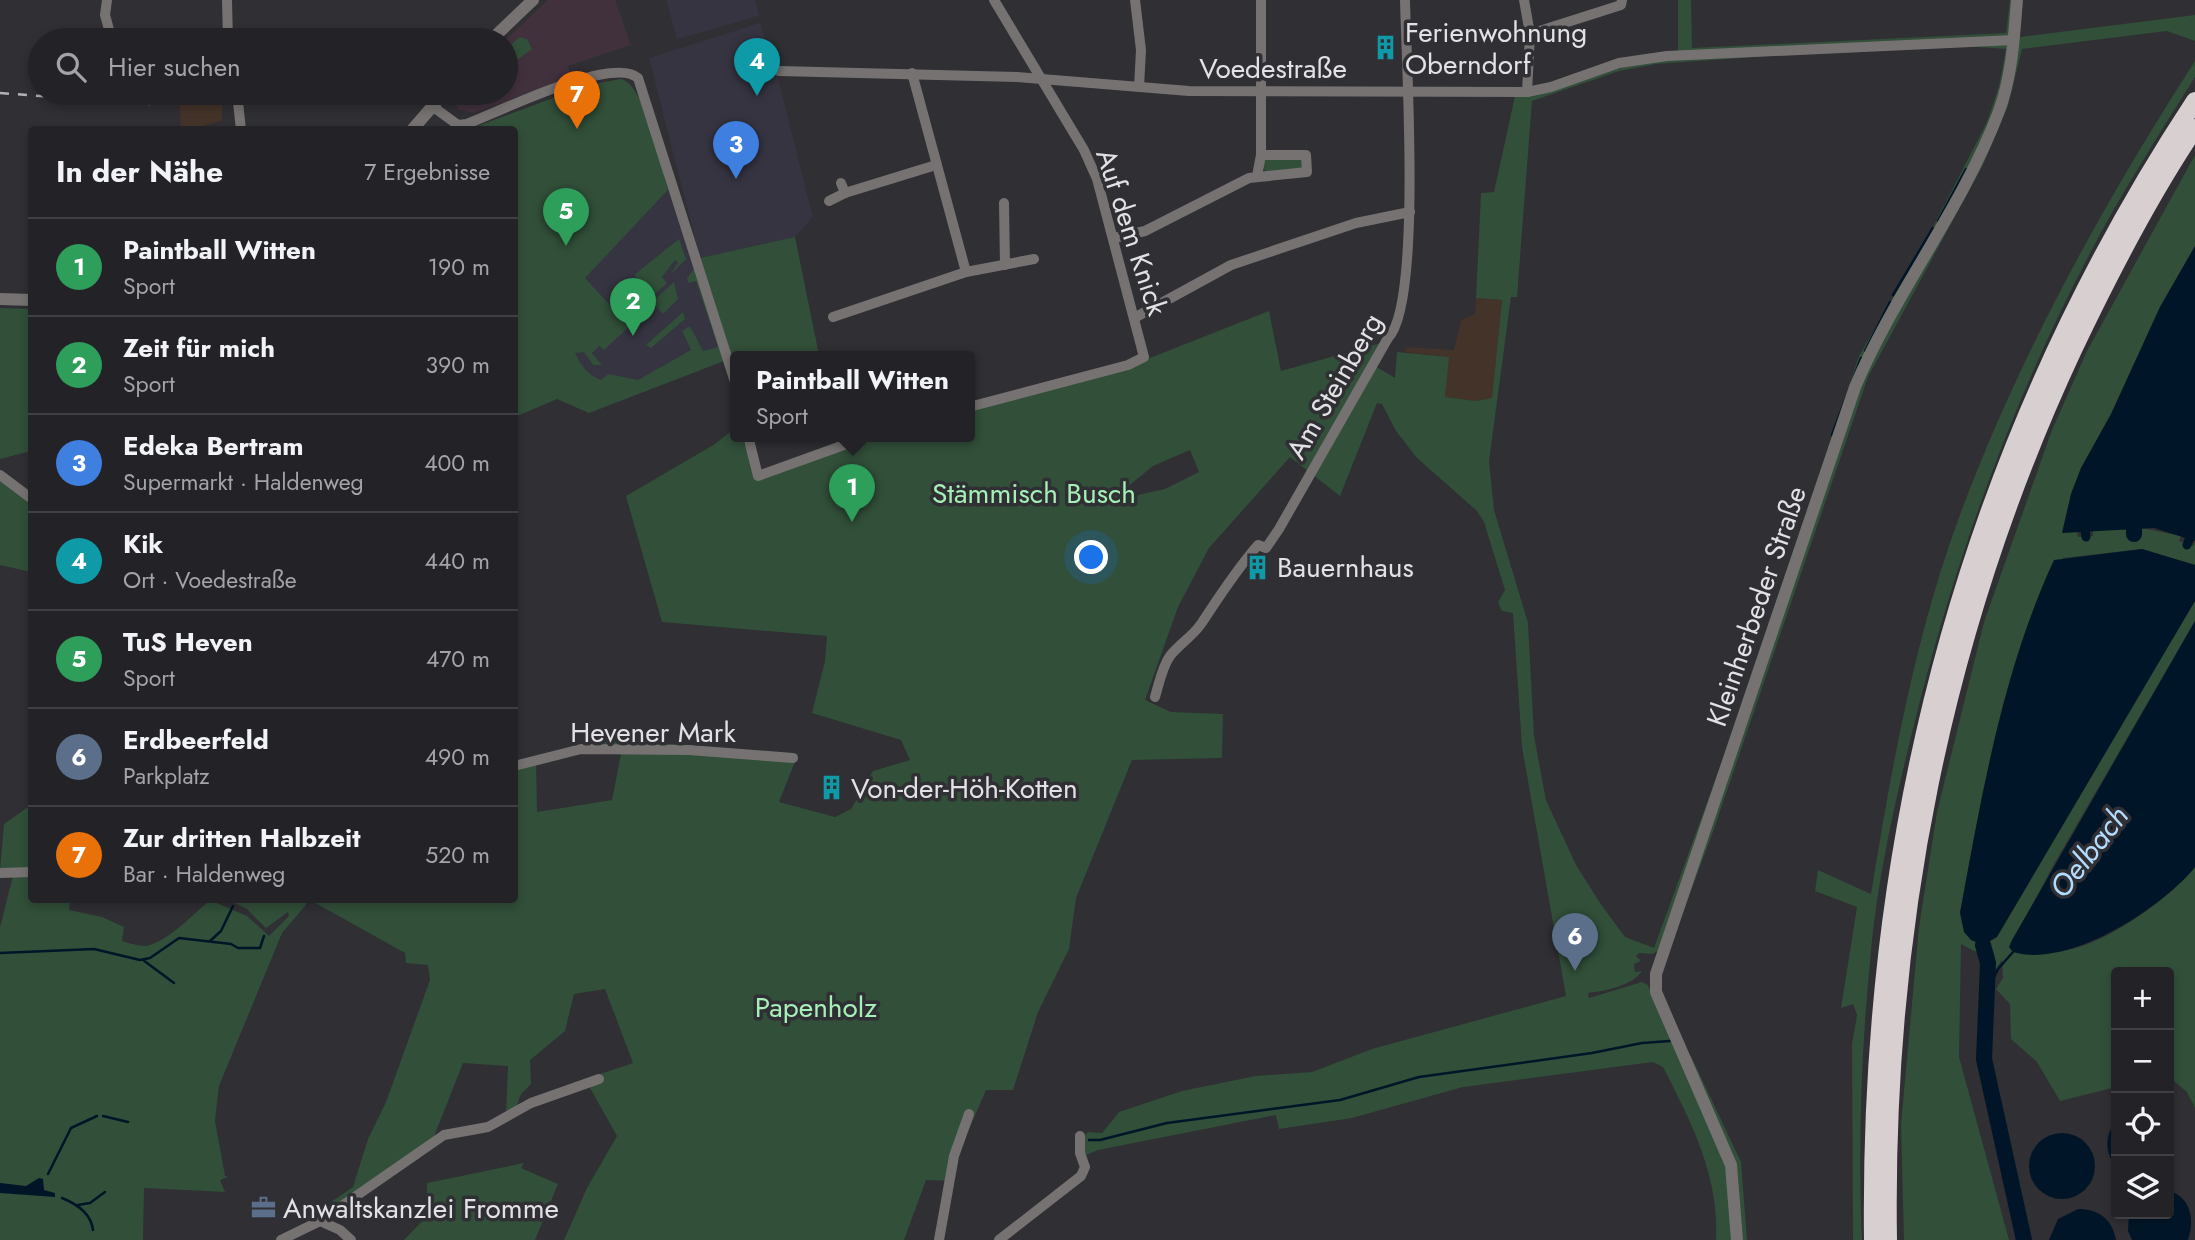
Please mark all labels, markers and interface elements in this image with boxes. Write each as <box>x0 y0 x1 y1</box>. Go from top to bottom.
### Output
place label: Ferienwohnung Oberndorf <box>1405 12 1587 85</box>
search box <box>28 28 518 105</box>
building icon: Ferienwohnung Oberndorf <box>1371 34 1399 62</box>
pin: 4 <box>734 38 780 96</box>
icon: search <box>52 48 90 86</box>
text: Hier suchen <box>108 48 241 86</box>
street label: Voedestraße <box>1199 48 1347 89</box>
pin: 7 <box>554 71 600 129</box>
pin: 3 <box>713 121 759 179</box>
street label: Auf dem Knick <box>1085 143 1178 321</box>
text: In der Nähe <box>56 150 223 193</box>
text: 7 Ergebnisse <box>364 155 490 189</box>
pin: 5 <box>543 188 589 246</box>
text: Paintball Witten <box>123 231 316 269</box>
text: 1 <box>73 250 85 284</box>
text: 190 m <box>428 250 490 284</box>
text: Sport <box>123 269 175 303</box>
pin: 2 <box>610 278 656 336</box>
street label: Am Steinberg <box>1276 306 1393 467</box>
text: Zeit für mich <box>123 329 275 367</box>
text: 2 <box>71 348 87 382</box>
text: 390 m <box>426 348 490 382</box>
popup <box>730 351 975 442</box>
text: Paintball Witten <box>756 361 949 399</box>
text: Sport <box>123 367 175 401</box>
text: Sport <box>756 399 808 433</box>
text: Edeka Bertram <box>123 427 304 465</box>
text: 3 <box>72 446 86 480</box>
text: 400 m <box>424 446 490 480</box>
pin: 1 <box>829 464 875 522</box>
text: Supermarkt · Haldenweg <box>123 465 364 499</box>
park label: Stämmisch Busch <box>932 473 1136 514</box>
street label: Kleinherbeder Straße <box>1696 481 1817 732</box>
text: Kik <box>123 525 163 563</box>
your location <box>1074 540 1108 574</box>
text: 4 <box>71 544 87 578</box>
text: 440 m <box>425 544 490 578</box>
place label: Bauernhaus <box>1277 547 1414 588</box>
building icon: Bauernhaus <box>1243 553 1271 581</box>
text: Ort · Voedestraße <box>123 563 297 597</box>
text: TuS Heven <box>123 623 253 661</box>
text: 5 <box>72 642 86 676</box>
text: 470 m <box>426 642 490 676</box>
text: Sport <box>123 661 175 695</box>
street label: Hevener Mark <box>570 712 736 753</box>
text: Erdbeerfeld <box>123 721 269 759</box>
text: 6 <box>71 740 87 774</box>
text: 490 m <box>425 740 490 774</box>
text: Parkplatz <box>123 759 210 793</box>
place label: Von-der-Höh-Kotten <box>851 768 1078 809</box>
building icon: Von-der-Höh-Kotten <box>817 774 845 802</box>
water label: Oelbach <box>2039 796 2139 907</box>
text: Zur dritten Halbzeit <box>123 819 361 857</box>
text: 7 <box>72 838 86 872</box>
text: 520 m <box>425 838 490 872</box>
text: Bar · Haldenweg <box>123 857 285 891</box>
pin: 6 <box>1552 913 1598 971</box>
map controls <box>2111 967 2174 1219</box>
button: + <box>2111 967 2174 1030</box>
park label: Papenholz <box>755 987 877 1028</box>
button: − <box>2111 1030 2174 1093</box>
button: locate <box>2111 1093 2174 1156</box>
button: layers <box>2111 1156 2174 1219</box>
place label: Anwaltskanzlei Fromme <box>283 1188 559 1229</box>
office icon: Anwaltskanzlei Fromme <box>249 1194 277 1222</box>

